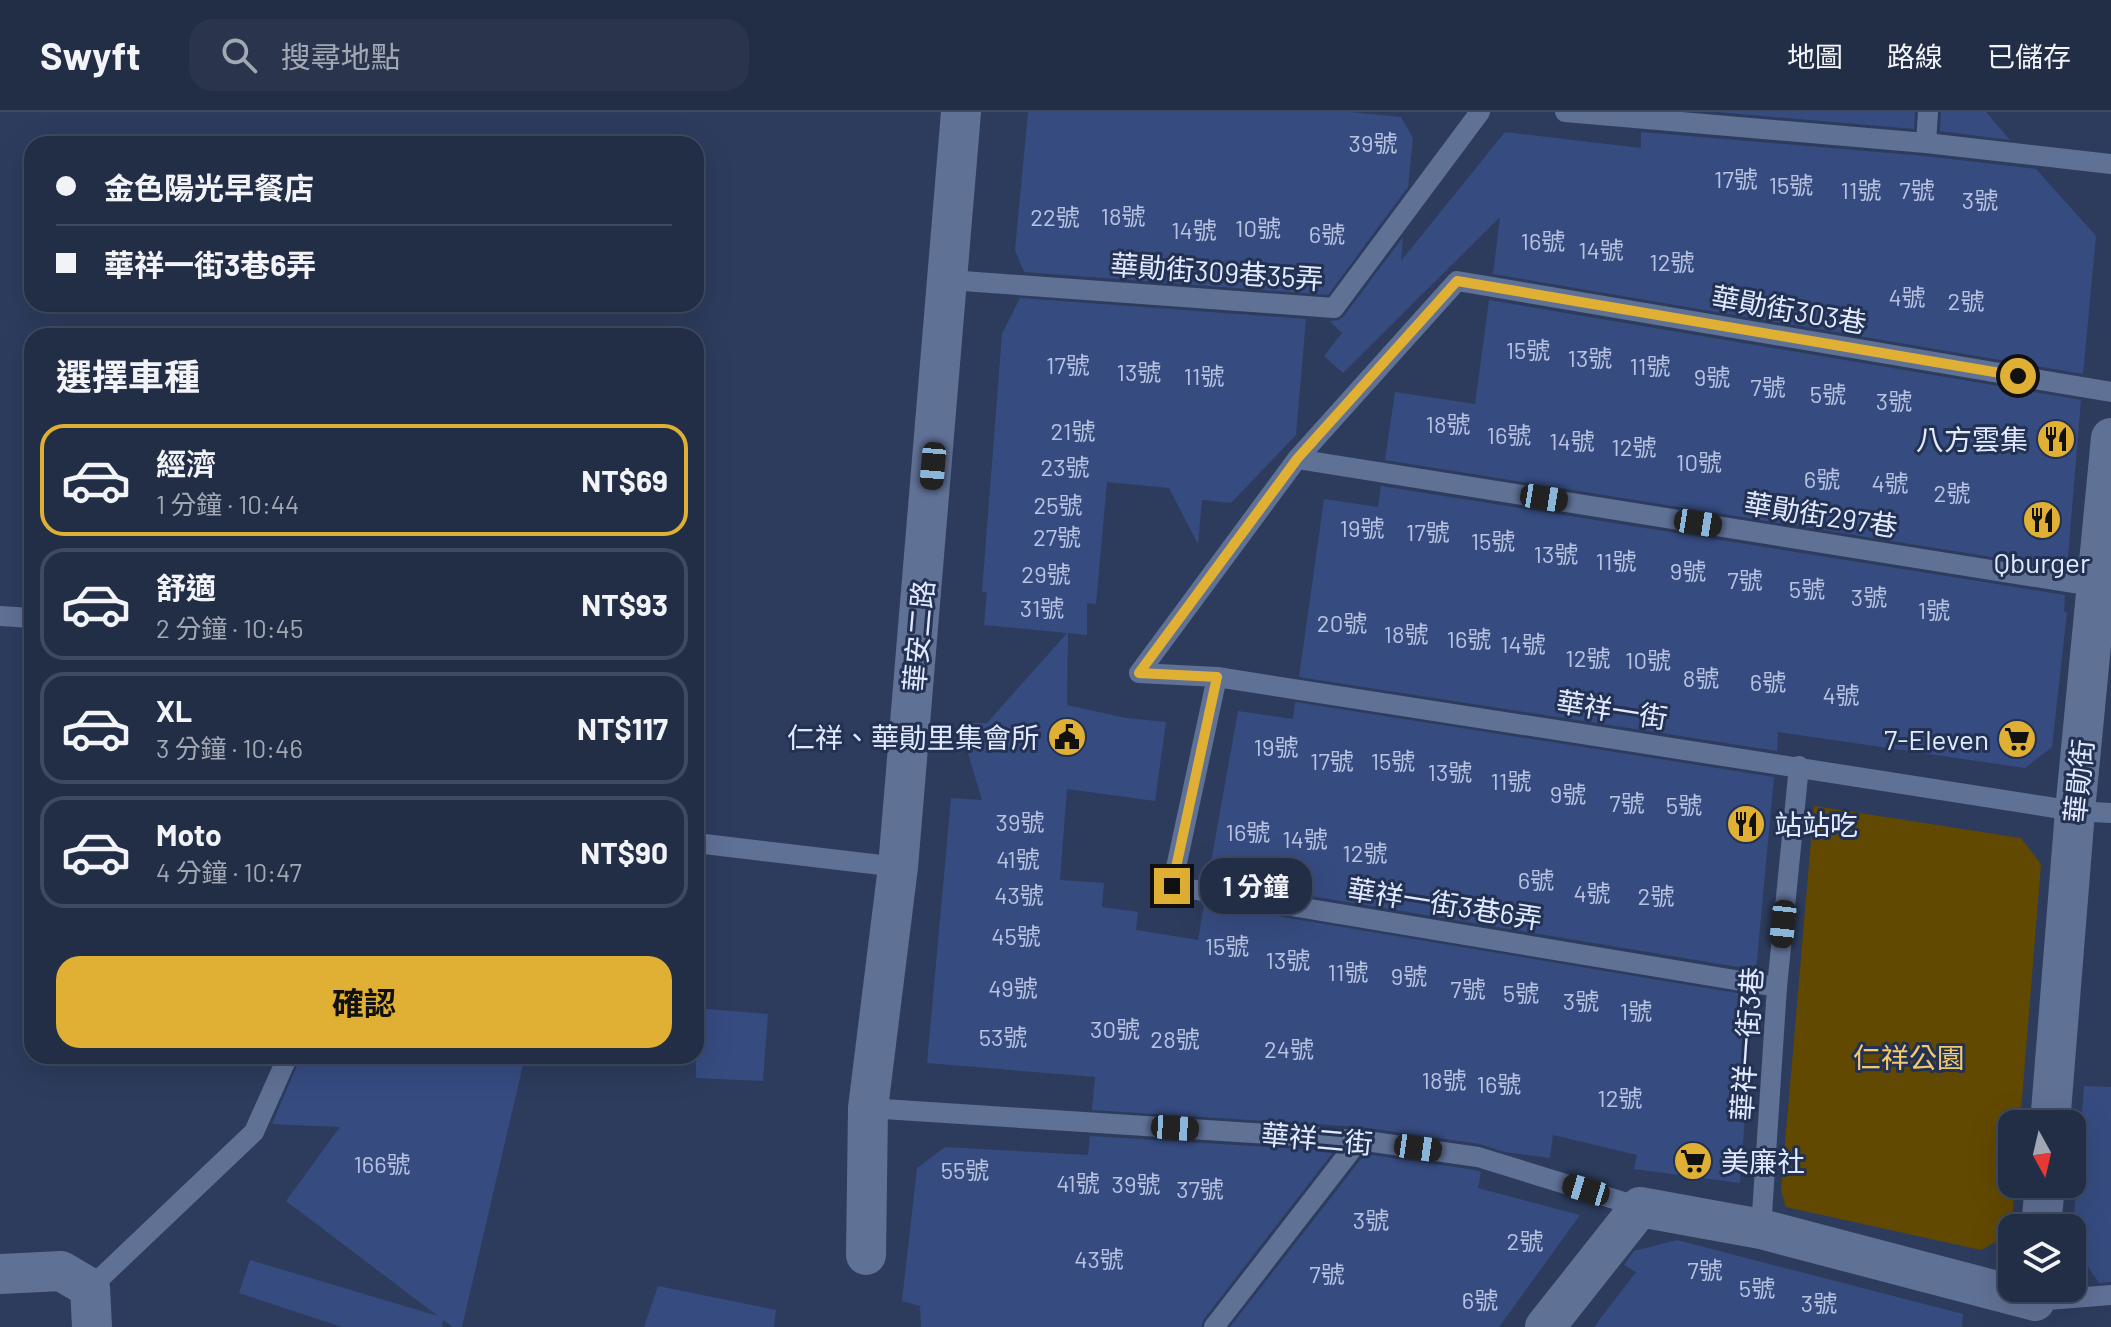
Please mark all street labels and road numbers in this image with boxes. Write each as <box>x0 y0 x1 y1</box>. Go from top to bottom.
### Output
street label: 華勛街309巷35弄 <box>1109 247 1325 295</box>
street label: 華勛街303巷 <box>1709 279 1869 339</box>
street label: 華勛街297巷 <box>1742 485 1900 543</box>
street label: 華安二路 <box>896 579 940 693</box>
street label: 華祥一街 <box>1554 683 1670 735</box>
street label: 華勛街 <box>2057 737 2099 825</box>
street label: 華祥一街3巷6弄 <box>1345 871 1545 935</box>
street label: 華祥一街3巷 <box>1724 966 1768 1122</box>
street label: 華祥二街 <box>1260 1116 1374 1160</box>

